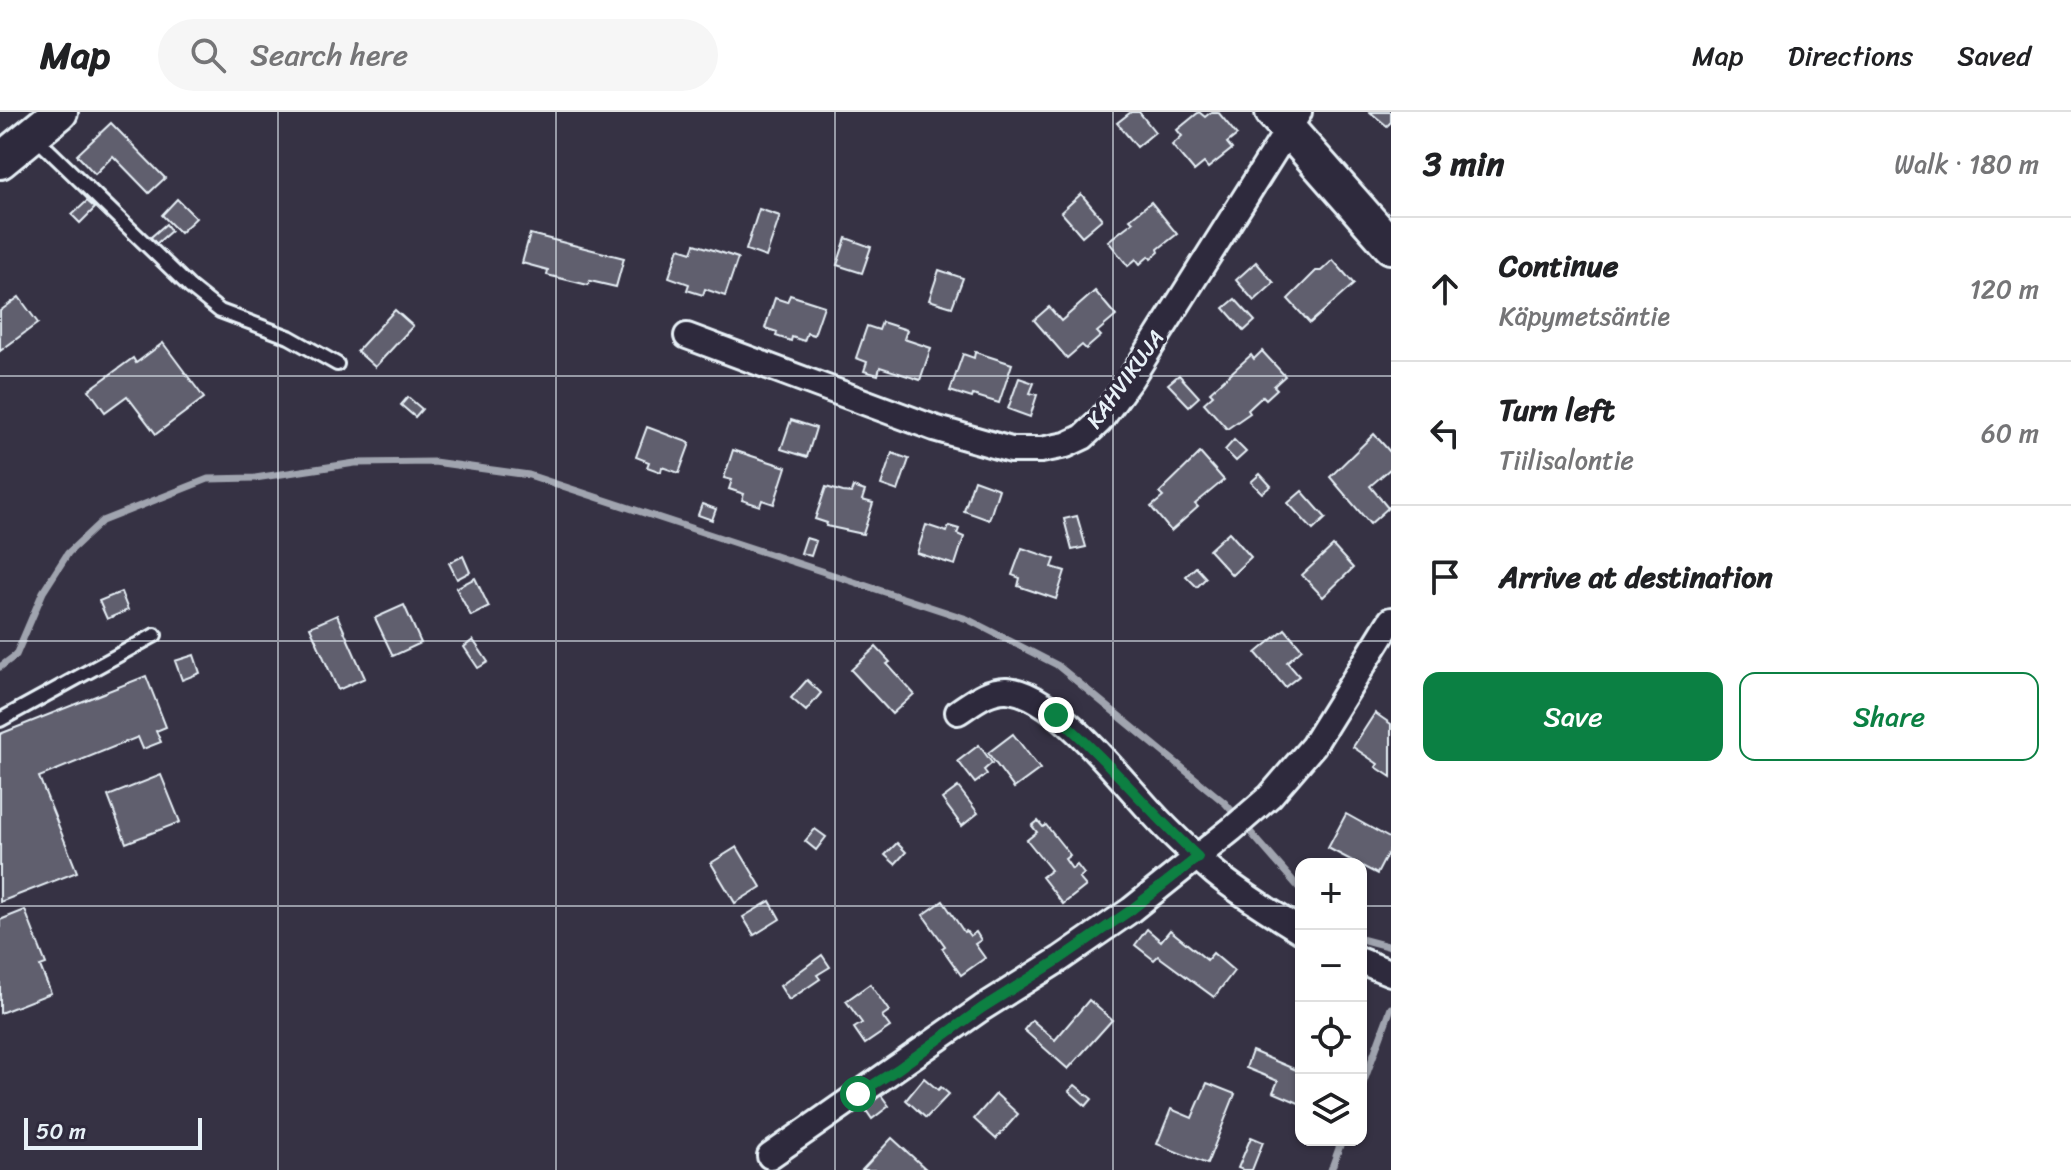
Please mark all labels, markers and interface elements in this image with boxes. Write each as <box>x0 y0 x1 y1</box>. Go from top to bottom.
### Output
search box <box>158 19 718 91</box>
text: Map <box>40 22 110 89</box>
text: Search here <box>250 28 408 82</box>
text: Map <box>1692 31 1744 80</box>
text: Directions <box>1788 31 1913 80</box>
text: Saved <box>1957 31 2031 80</box>
icon: search <box>186 33 230 77</box>
text: 3 min <box>1423 134 1504 194</box>
text: Walk · 180 m <box>1894 141 2039 187</box>
text: Continue <box>1499 239 1618 293</box>
text: 120 m <box>1970 266 2039 312</box>
icon: ahead <box>1423 267 1467 311</box>
text: Käpymetsäntie <box>1499 293 1670 339</box>
street label: KAHVIKUJA <box>1075 321 1175 437</box>
text: Turn left <box>1499 383 1615 437</box>
text: 60 m <box>1981 410 2039 456</box>
icon: left <box>1423 411 1467 455</box>
text: Tiilisalontie <box>1499 437 1634 483</box>
text: Arrive at destination <box>1499 550 1773 604</box>
icon: arrive <box>1423 555 1467 599</box>
button: Save <box>1423 672 1723 761</box>
button: Share <box>1739 672 2039 761</box>
route end <box>1038 697 1074 733</box>
map controls <box>1295 858 1367 1146</box>
button: + <box>1295 858 1367 930</box>
button: − <box>1295 930 1367 1002</box>
button: locate <box>1295 1002 1367 1074</box>
button: layers <box>1295 1074 1367 1146</box>
route start <box>840 1076 876 1112</box>
text: 50 m <box>36 1112 86 1151</box>
scale bar <box>24 1114 202 1150</box>

